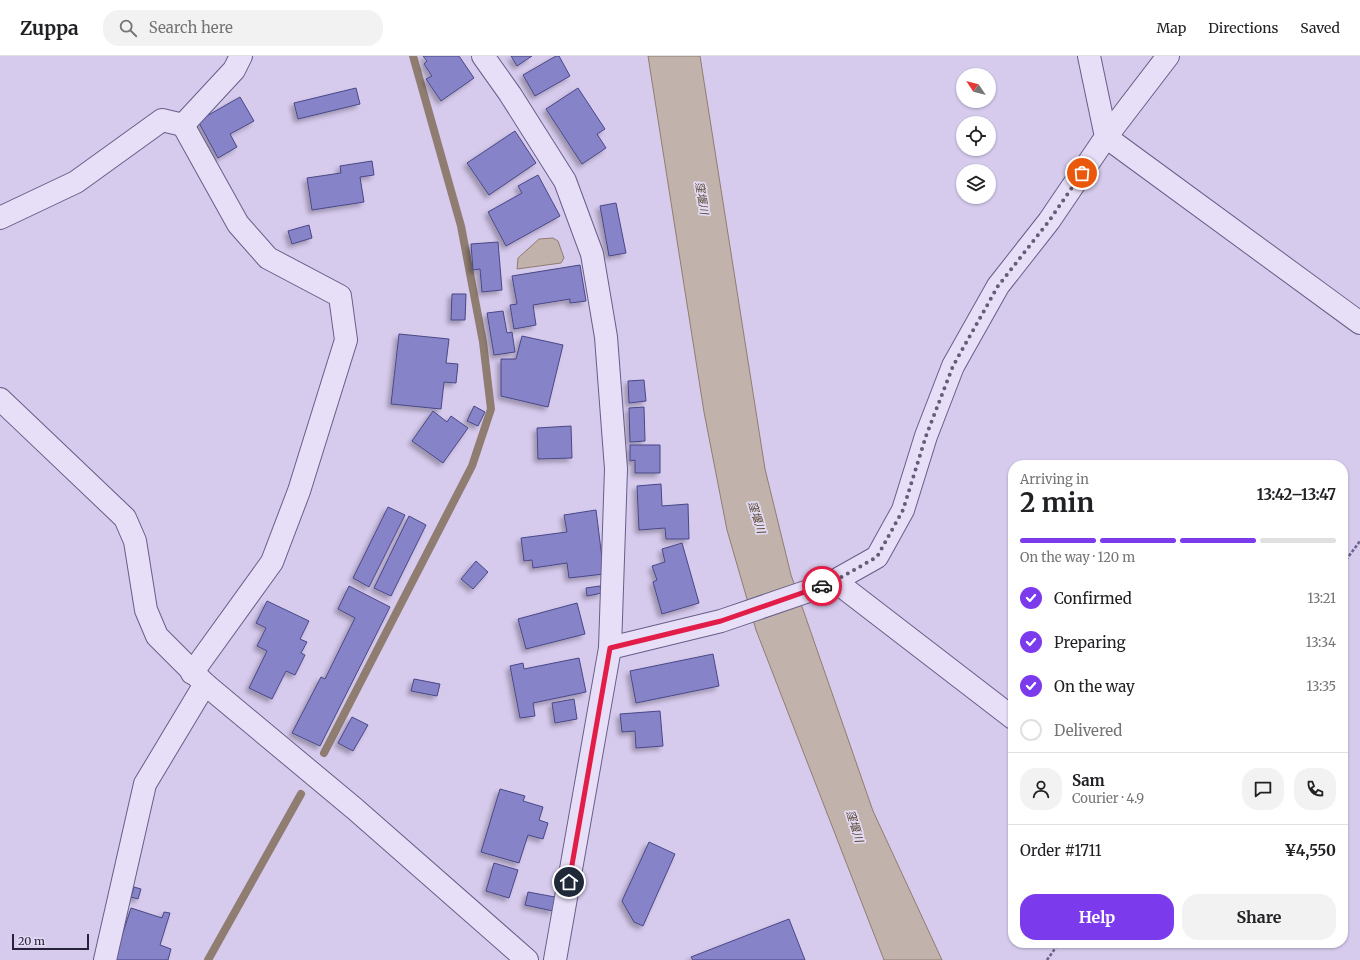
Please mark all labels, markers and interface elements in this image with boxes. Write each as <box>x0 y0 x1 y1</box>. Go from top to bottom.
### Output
search box <box>103 10 383 46</box>
text: Zuppa <box>20 16 79 40</box>
icon: search <box>117 17 139 39</box>
text: Search here <box>149 18 233 37</box>
text: Map <box>1156 19 1186 37</box>
text: Directions <box>1208 19 1278 37</box>
text: Saved <box>1300 19 1340 37</box>
north arrow <box>956 68 996 108</box>
map controls <box>956 68 996 204</box>
button: locate <box>956 116 996 156</box>
pin <box>1065 156 1099 190</box>
icon: bag <box>1071 162 1093 184</box>
button: layers <box>956 164 996 204</box>
water label: 窪堰川 <box>693 181 712 216</box>
text: Arriving in <box>1020 471 1089 488</box>
text: 13:42–13:47 <box>1257 485 1336 504</box>
text: 2 min <box>1020 486 1094 519</box>
water label: 窪堰川 <box>745 499 769 536</box>
text: On the way · 120 m <box>1020 549 1135 566</box>
courier <box>802 566 842 606</box>
icon: car <box>811 575 833 597</box>
icon: check <box>1020 587 1042 609</box>
text: Confirmed <box>1054 589 1132 608</box>
text: 13:21 <box>1308 590 1336 607</box>
icon: check <box>1020 631 1042 653</box>
text: Preparing <box>1054 633 1126 652</box>
text: 13:34 <box>1306 634 1336 651</box>
icon: check <box>1020 675 1042 697</box>
text: On the way <box>1054 677 1135 696</box>
text: 13:35 <box>1307 678 1336 695</box>
text: Delivered <box>1054 721 1122 740</box>
button: person <box>1020 768 1062 810</box>
button: chat <box>1242 768 1284 810</box>
button: phone <box>1294 768 1336 810</box>
text: Sam <box>1072 771 1105 790</box>
text: Courier · 4.9 <box>1072 790 1144 807</box>
water label: 窪堰川 <box>843 808 867 845</box>
text: Order #1711 <box>1020 841 1102 860</box>
text: ¥4,550 <box>1284 841 1336 860</box>
pin <box>552 865 586 899</box>
icon: home <box>558 871 580 893</box>
button: Help <box>1020 894 1174 940</box>
button: Share <box>1182 894 1336 940</box>
scale bar <box>12 932 89 951</box>
text: 20 m <box>18 934 45 948</box>

